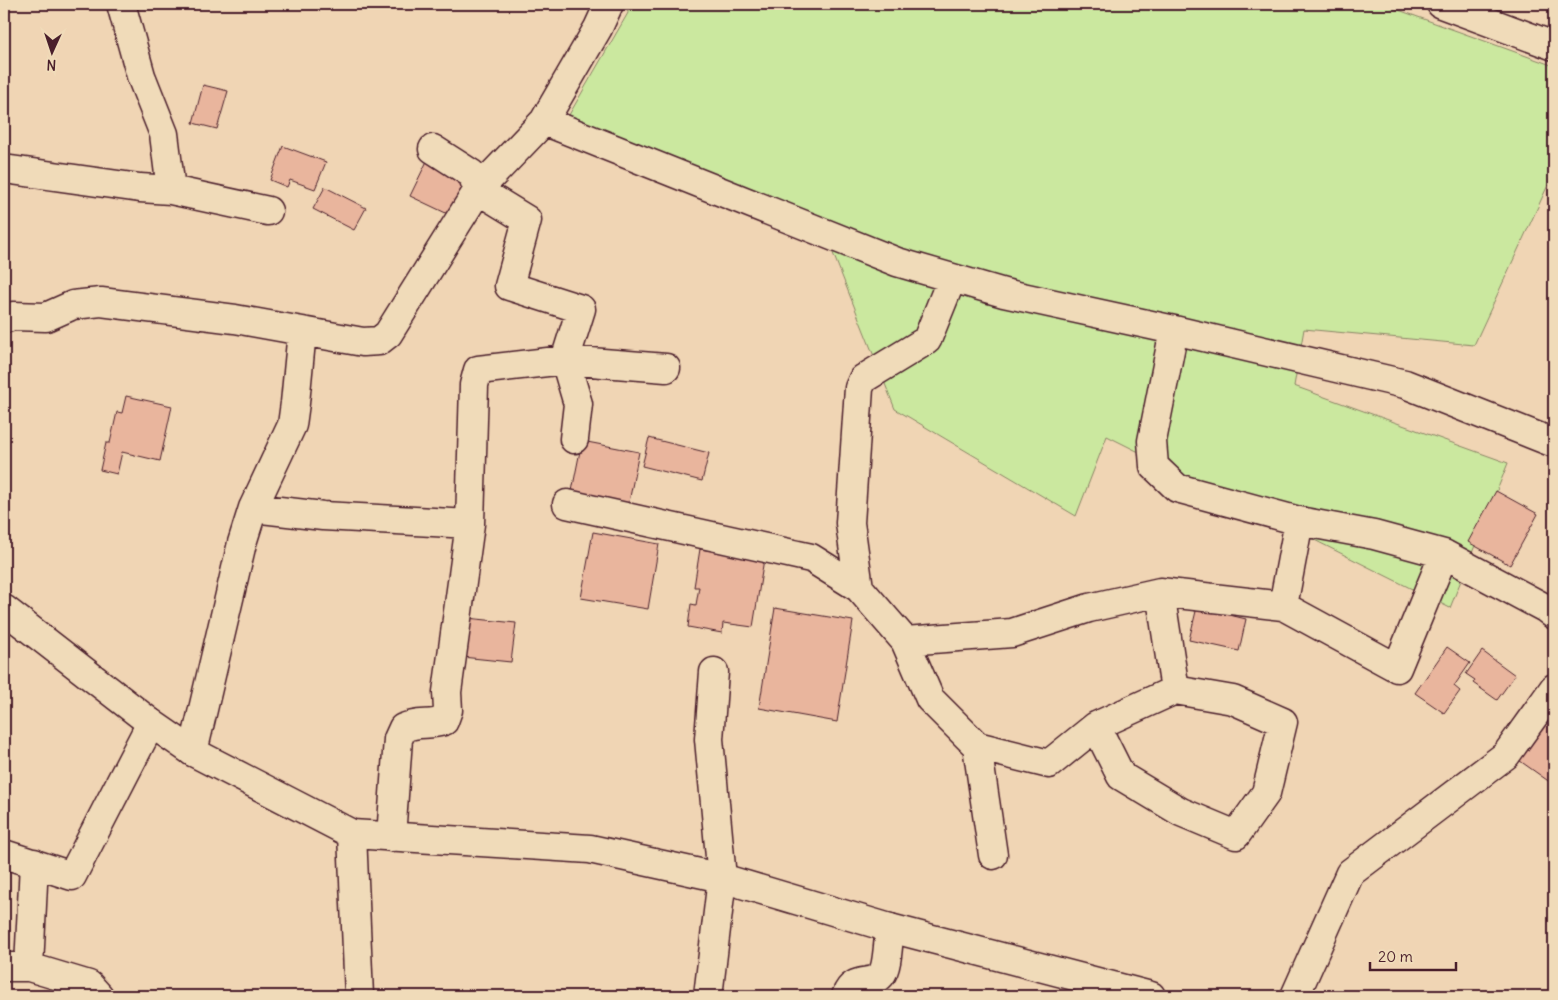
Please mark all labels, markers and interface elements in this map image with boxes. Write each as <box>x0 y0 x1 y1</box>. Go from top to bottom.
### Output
north arrow <box>28 28 78 78</box>
text: N <box>46 56 57 74</box>
scale bar <box>1370 940 1457 972</box>
text: 20 m <box>1378 947 1413 966</box>

